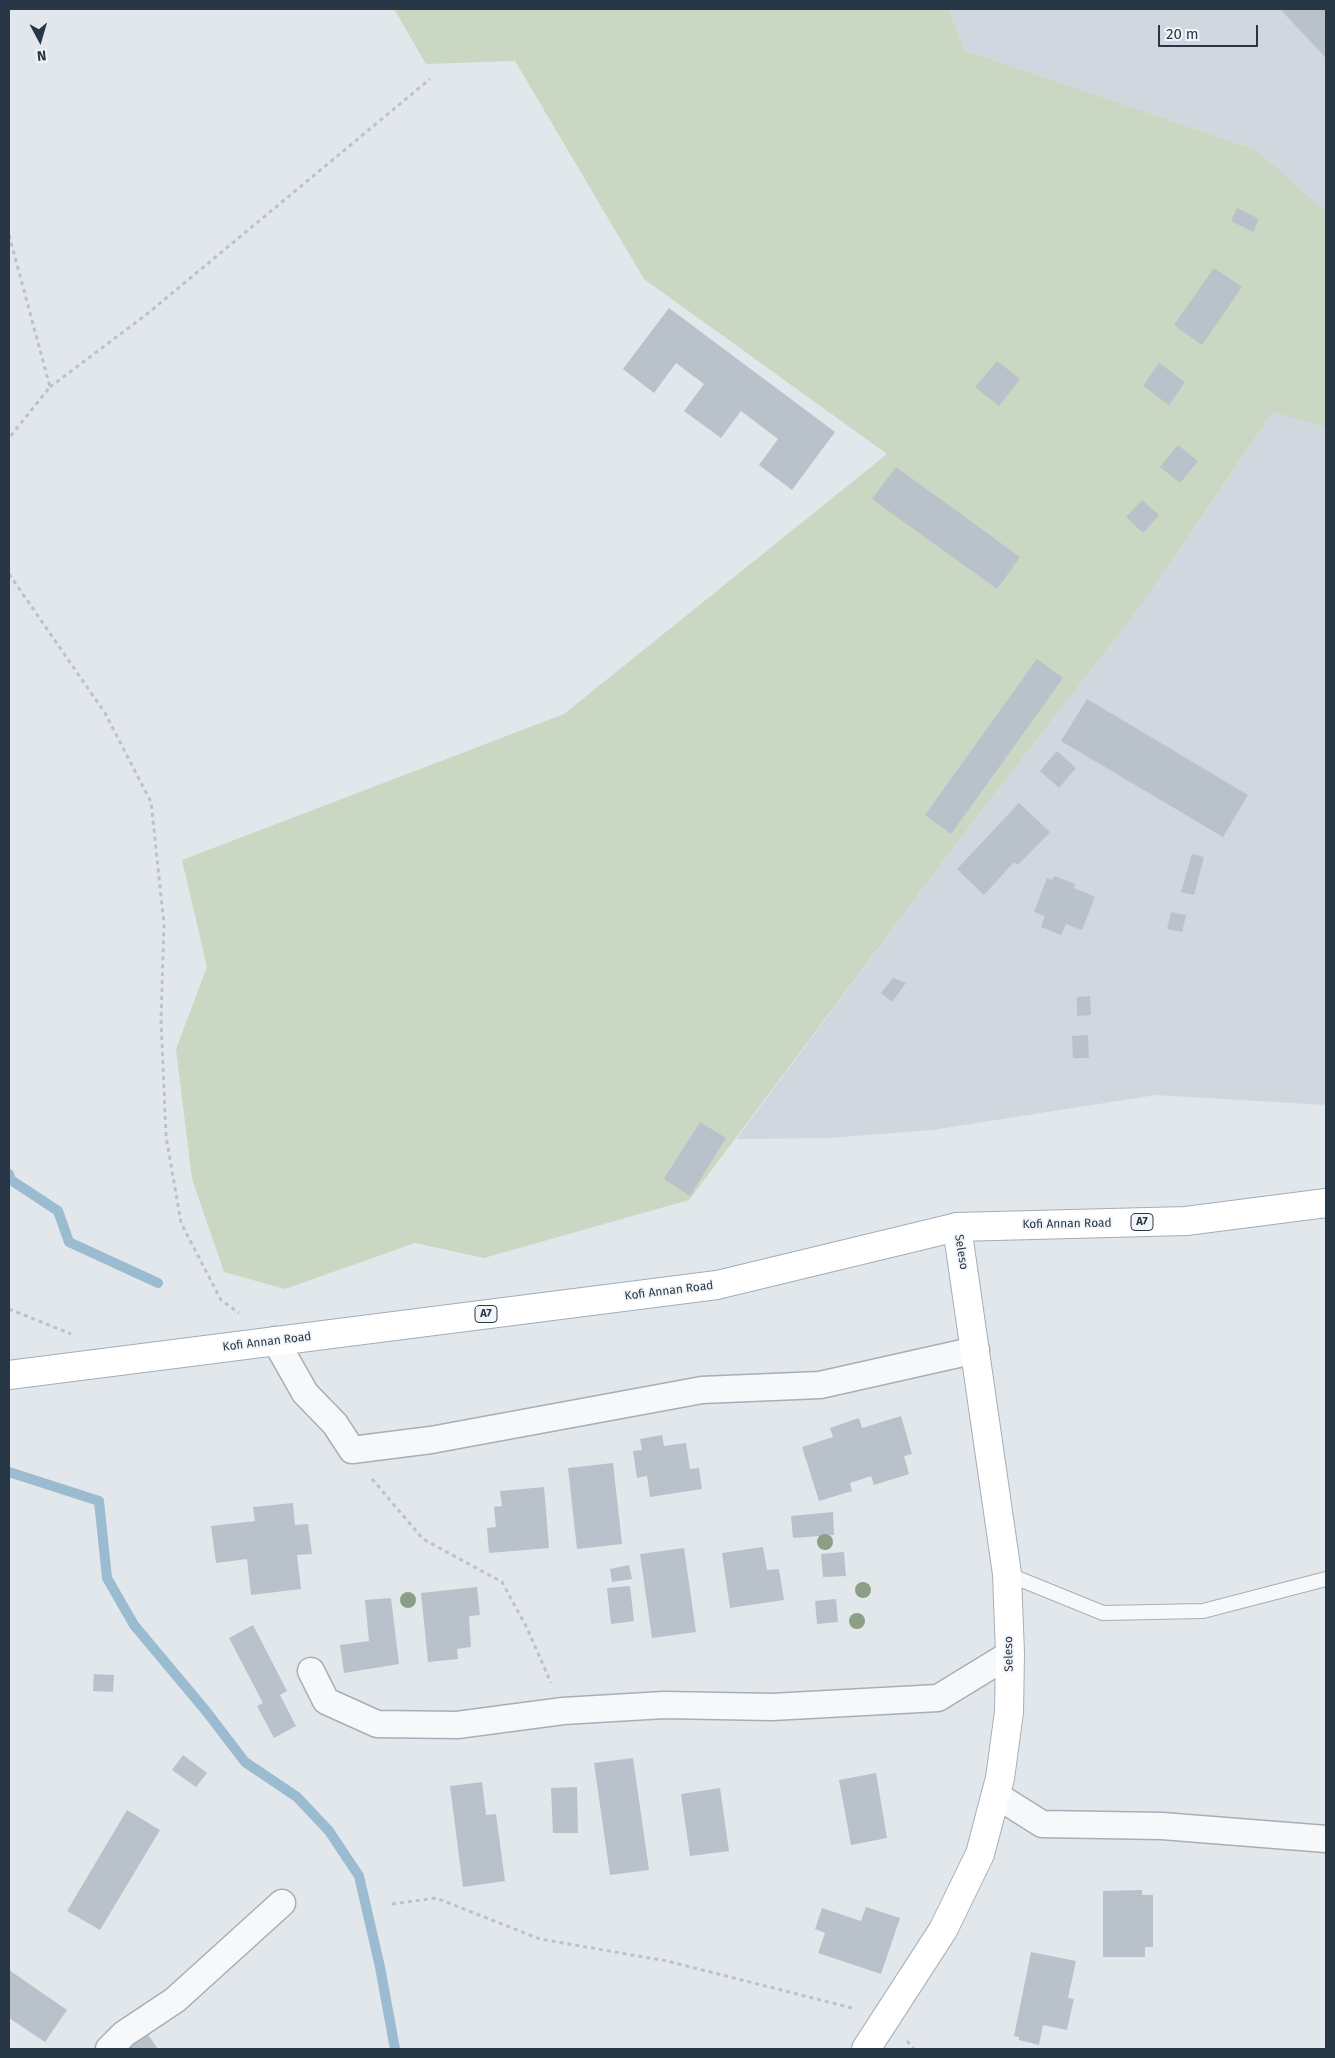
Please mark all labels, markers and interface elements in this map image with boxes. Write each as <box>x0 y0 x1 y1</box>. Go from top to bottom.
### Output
north arrow <box>15 15 65 65</box>
scale bar <box>1160 15 1260 47</box>
text: 20 m <box>1166 25 1199 43</box>
text: N <box>36 46 47 64</box>
road number: A7 <box>1131 1214 1153 1230</box>
street label: Kofi Annan Road <box>1022 1216 1112 1232</box>
street label: Seleso <box>951 1233 971 1271</box>
street label: Kofi Annan Road <box>624 1278 714 1304</box>
road number: A7 <box>475 1306 497 1322</box>
street label: Kofi Annan Road <box>222 1329 312 1355</box>
street label: Seleso <box>1001 1636 1017 1672</box>

